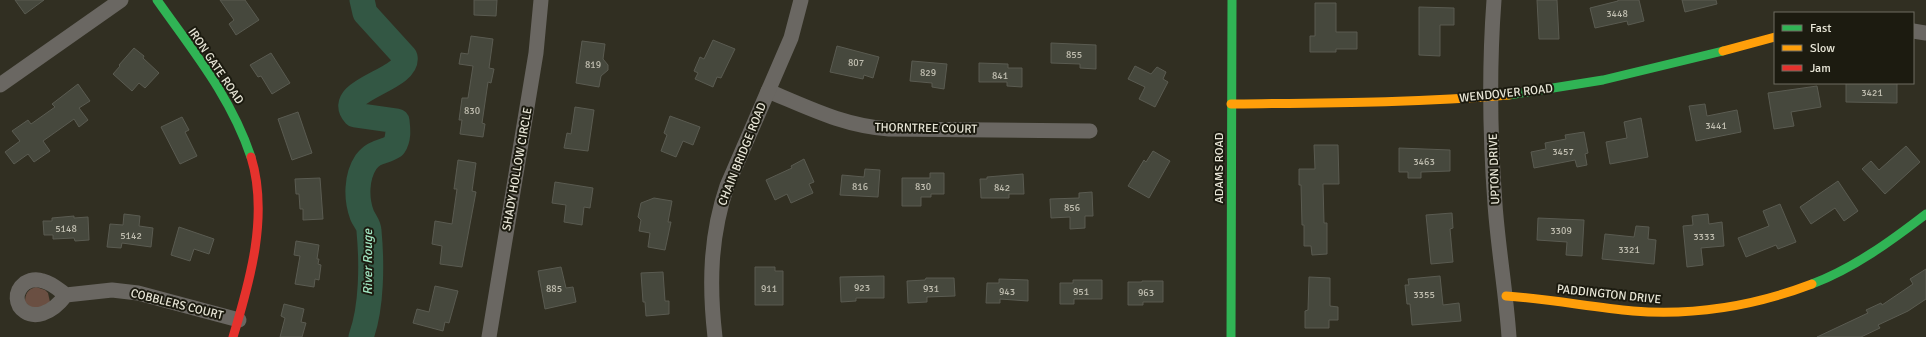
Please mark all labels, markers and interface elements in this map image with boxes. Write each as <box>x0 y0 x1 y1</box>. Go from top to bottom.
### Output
house number: 3448 <box>1606 8 1628 20</box>
legend <box>1774 12 1914 84</box>
text: Fast <box>1810 21 1831 36</box>
street label: IRON GATE ROAD <box>185 25 247 107</box>
text: Slow <box>1810 41 1835 56</box>
house number: 855 <box>1066 49 1082 61</box>
house number: 807 <box>848 57 864 69</box>
house number: 819 <box>585 59 601 71</box>
text: Jam <box>1810 61 1831 76</box>
house number: 829 <box>920 67 936 79</box>
house number: 841 <box>992 70 1008 82</box>
street label: WENDOVER ROAD <box>1458 81 1554 106</box>
house number: 3421 <box>1861 87 1883 99</box>
street label: CHAIN BRIDGE ROAD <box>715 100 770 208</box>
house number: 830 <box>464 105 480 117</box>
street label: SHADY HOLLOW CIRCLE <box>499 106 536 232</box>
street label: THORNTREE COURT <box>875 120 978 137</box>
house number: 3441 <box>1705 120 1727 132</box>
street label: ADAMS ROAD <box>1212 132 1227 204</box>
street label: UPTON DRIVE <box>1486 133 1503 205</box>
house number: 3457 <box>1552 146 1574 158</box>
house number: 3463 <box>1413 156 1435 168</box>
house number: 816 <box>852 181 868 193</box>
house number: 830 <box>915 181 931 193</box>
house number: 842 <box>994 182 1010 194</box>
house number: 856 <box>1064 202 1080 214</box>
house number: 5148 <box>55 223 77 235</box>
house number: 3309 <box>1550 225 1572 237</box>
water label: River Rouge <box>360 228 376 295</box>
house number: 5142 <box>120 230 142 242</box>
house number: 3333 <box>1693 231 1715 243</box>
house number: 3321 <box>1618 244 1640 256</box>
house number: 923 <box>854 282 870 294</box>
street label: PADDINGTON DRIVE <box>1556 282 1662 307</box>
house number: 885 <box>546 283 562 295</box>
house number: 911 <box>761 283 777 295</box>
house number: 931 <box>923 283 939 295</box>
street label: COBBLERS COURT <box>129 286 225 323</box>
house number: 943 <box>999 286 1015 298</box>
house number: 951 <box>1073 286 1089 298</box>
house number: 963 <box>1138 287 1154 299</box>
house number: 3355 <box>1413 289 1435 301</box>

